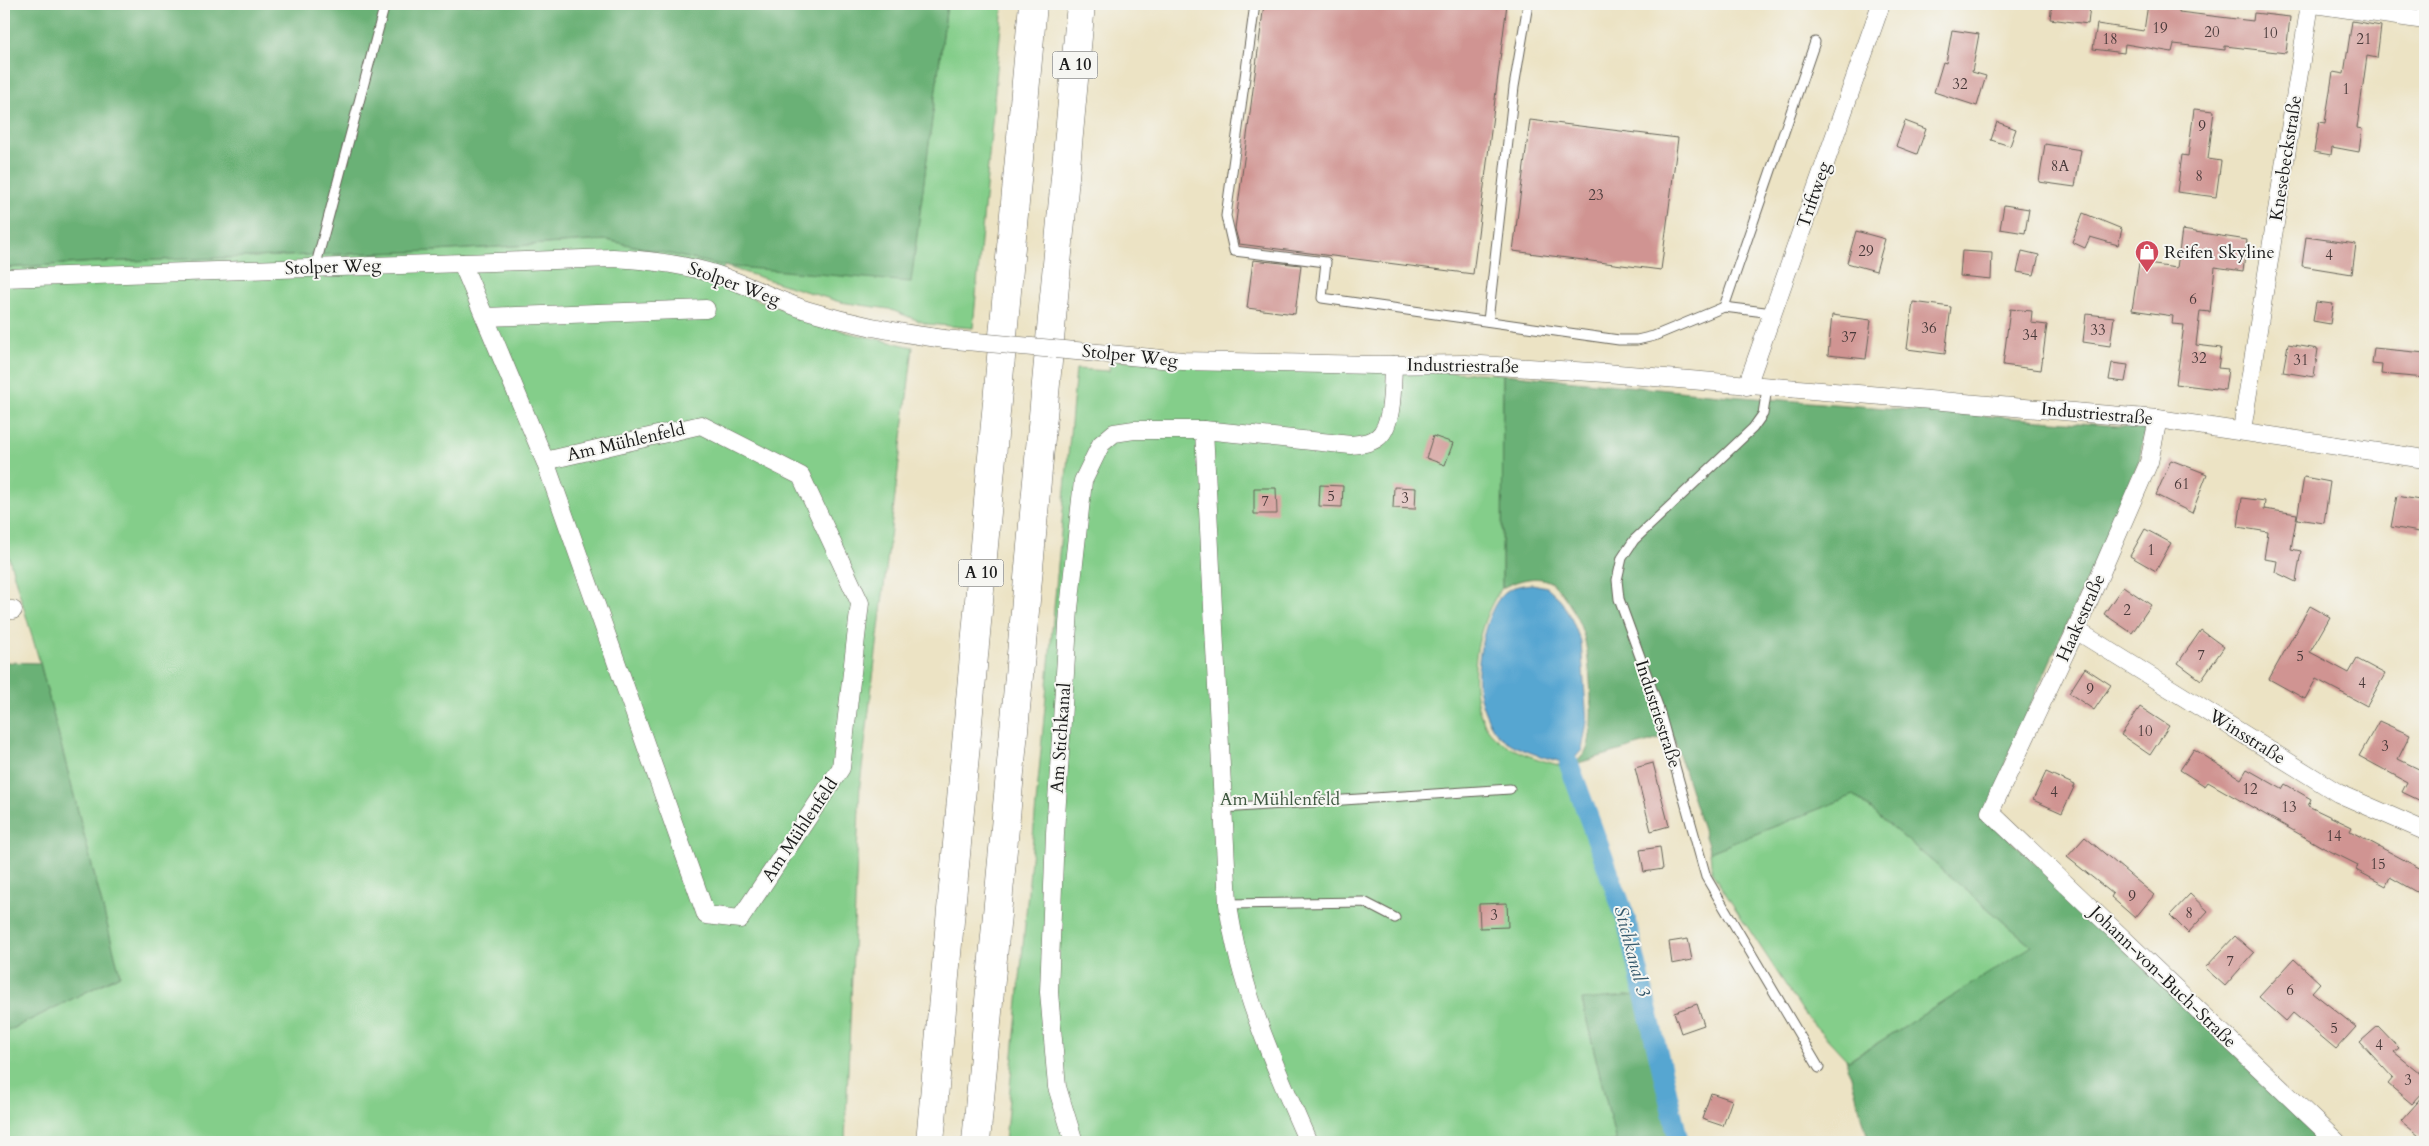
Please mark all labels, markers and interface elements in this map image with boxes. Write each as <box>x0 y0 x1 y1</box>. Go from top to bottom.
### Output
house number: 19 <box>2152 18 2168 38</box>
house number: 20 <box>2204 22 2220 42</box>
house number: 10 <box>2262 23 2278 43</box>
house number: 18 <box>2102 29 2118 49</box>
house number: 21 <box>2356 29 2372 49</box>
road number: A 10 <box>1052 52 1098 78</box>
house number: 32 <box>1952 74 1968 94</box>
house number: 1 <box>2342 79 2350 99</box>
street label: Knesebeckstraße <box>2264 94 2308 222</box>
house number: 9 <box>2198 116 2206 136</box>
house number: 8A <box>2051 156 2070 176</box>
street label: Triftweg <box>1791 158 1837 232</box>
house number: 8 <box>2195 166 2203 186</box>
house number: 23 <box>1588 185 1604 205</box>
shop icon: Reifen Skyline <box>2134 239 2160 273</box>
place label: Reifen Skyline <box>2164 240 2275 265</box>
house number: 29 <box>1858 241 1874 261</box>
house number: 4 <box>2325 245 2333 265</box>
street label: Stolper Weg <box>284 253 382 281</box>
street label: Stolper Weg <box>684 256 784 313</box>
house number: 6 <box>2189 289 2197 309</box>
house number: 36 <box>1921 318 1937 338</box>
house number: 33 <box>2090 320 2106 340</box>
house number: 34 <box>2022 325 2038 345</box>
house number: 37 <box>1841 327 1857 347</box>
street label: Stolper Weg <box>1081 339 1180 374</box>
house number: 32 <box>2191 348 2207 368</box>
house number: 31 <box>2293 350 2309 370</box>
street label: Industriestraße <box>1407 353 1519 379</box>
street label: Industriestraße <box>2040 397 2154 431</box>
street label: Am Mühlenfeld <box>565 416 688 468</box>
house number: 61 <box>2174 474 2190 494</box>
house number: 5 <box>1327 486 1335 506</box>
house number: 3 <box>1401 488 1409 508</box>
house number: 7 <box>1261 491 1269 511</box>
house number: 1 <box>2147 540 2155 560</box>
road number: A 10 <box>958 560 1004 586</box>
street label: Haakestraße <box>2051 570 2111 666</box>
house number: 2 <box>2123 600 2131 620</box>
house number: 7 <box>2197 645 2205 665</box>
house number: 5 <box>2296 646 2304 666</box>
street label: Industriestraße <box>1629 657 1687 771</box>
house number: 4 <box>2358 673 2366 693</box>
house number: 9 <box>2086 679 2094 699</box>
street label: Am Stichkanal <box>1045 681 1077 794</box>
street label: Winsstraße <box>2203 703 2290 770</box>
house number: 10 <box>2137 721 2153 741</box>
house number: 3 <box>2381 736 2389 756</box>
street label: Am Mühlenfeld <box>756 773 844 887</box>
house number: 12 <box>2242 779 2258 799</box>
house number: 4 <box>2050 782 2058 802</box>
park label: Am Mühlenfeld <box>1220 787 1341 812</box>
house number: 13 <box>2281 797 2297 817</box>
house number: 14 <box>2326 826 2342 846</box>
house number: 15 <box>2370 854 2386 874</box>
house number: 9 <box>2128 886 2136 906</box>
street label: Johann-von-Buch-Straße <box>2082 898 2242 1054</box>
water label: Stichkanal 3 <box>1607 903 1657 999</box>
house number: 8 <box>2185 903 2193 923</box>
house number: 3 <box>1490 905 1498 925</box>
house number: 7 <box>2226 951 2234 971</box>
house number: 6 <box>2286 980 2294 1000</box>
house number: 5 <box>2330 1018 2338 1038</box>
house number: 4 <box>2375 1035 2383 1055</box>
house number: 3 <box>2404 1070 2412 1090</box>

